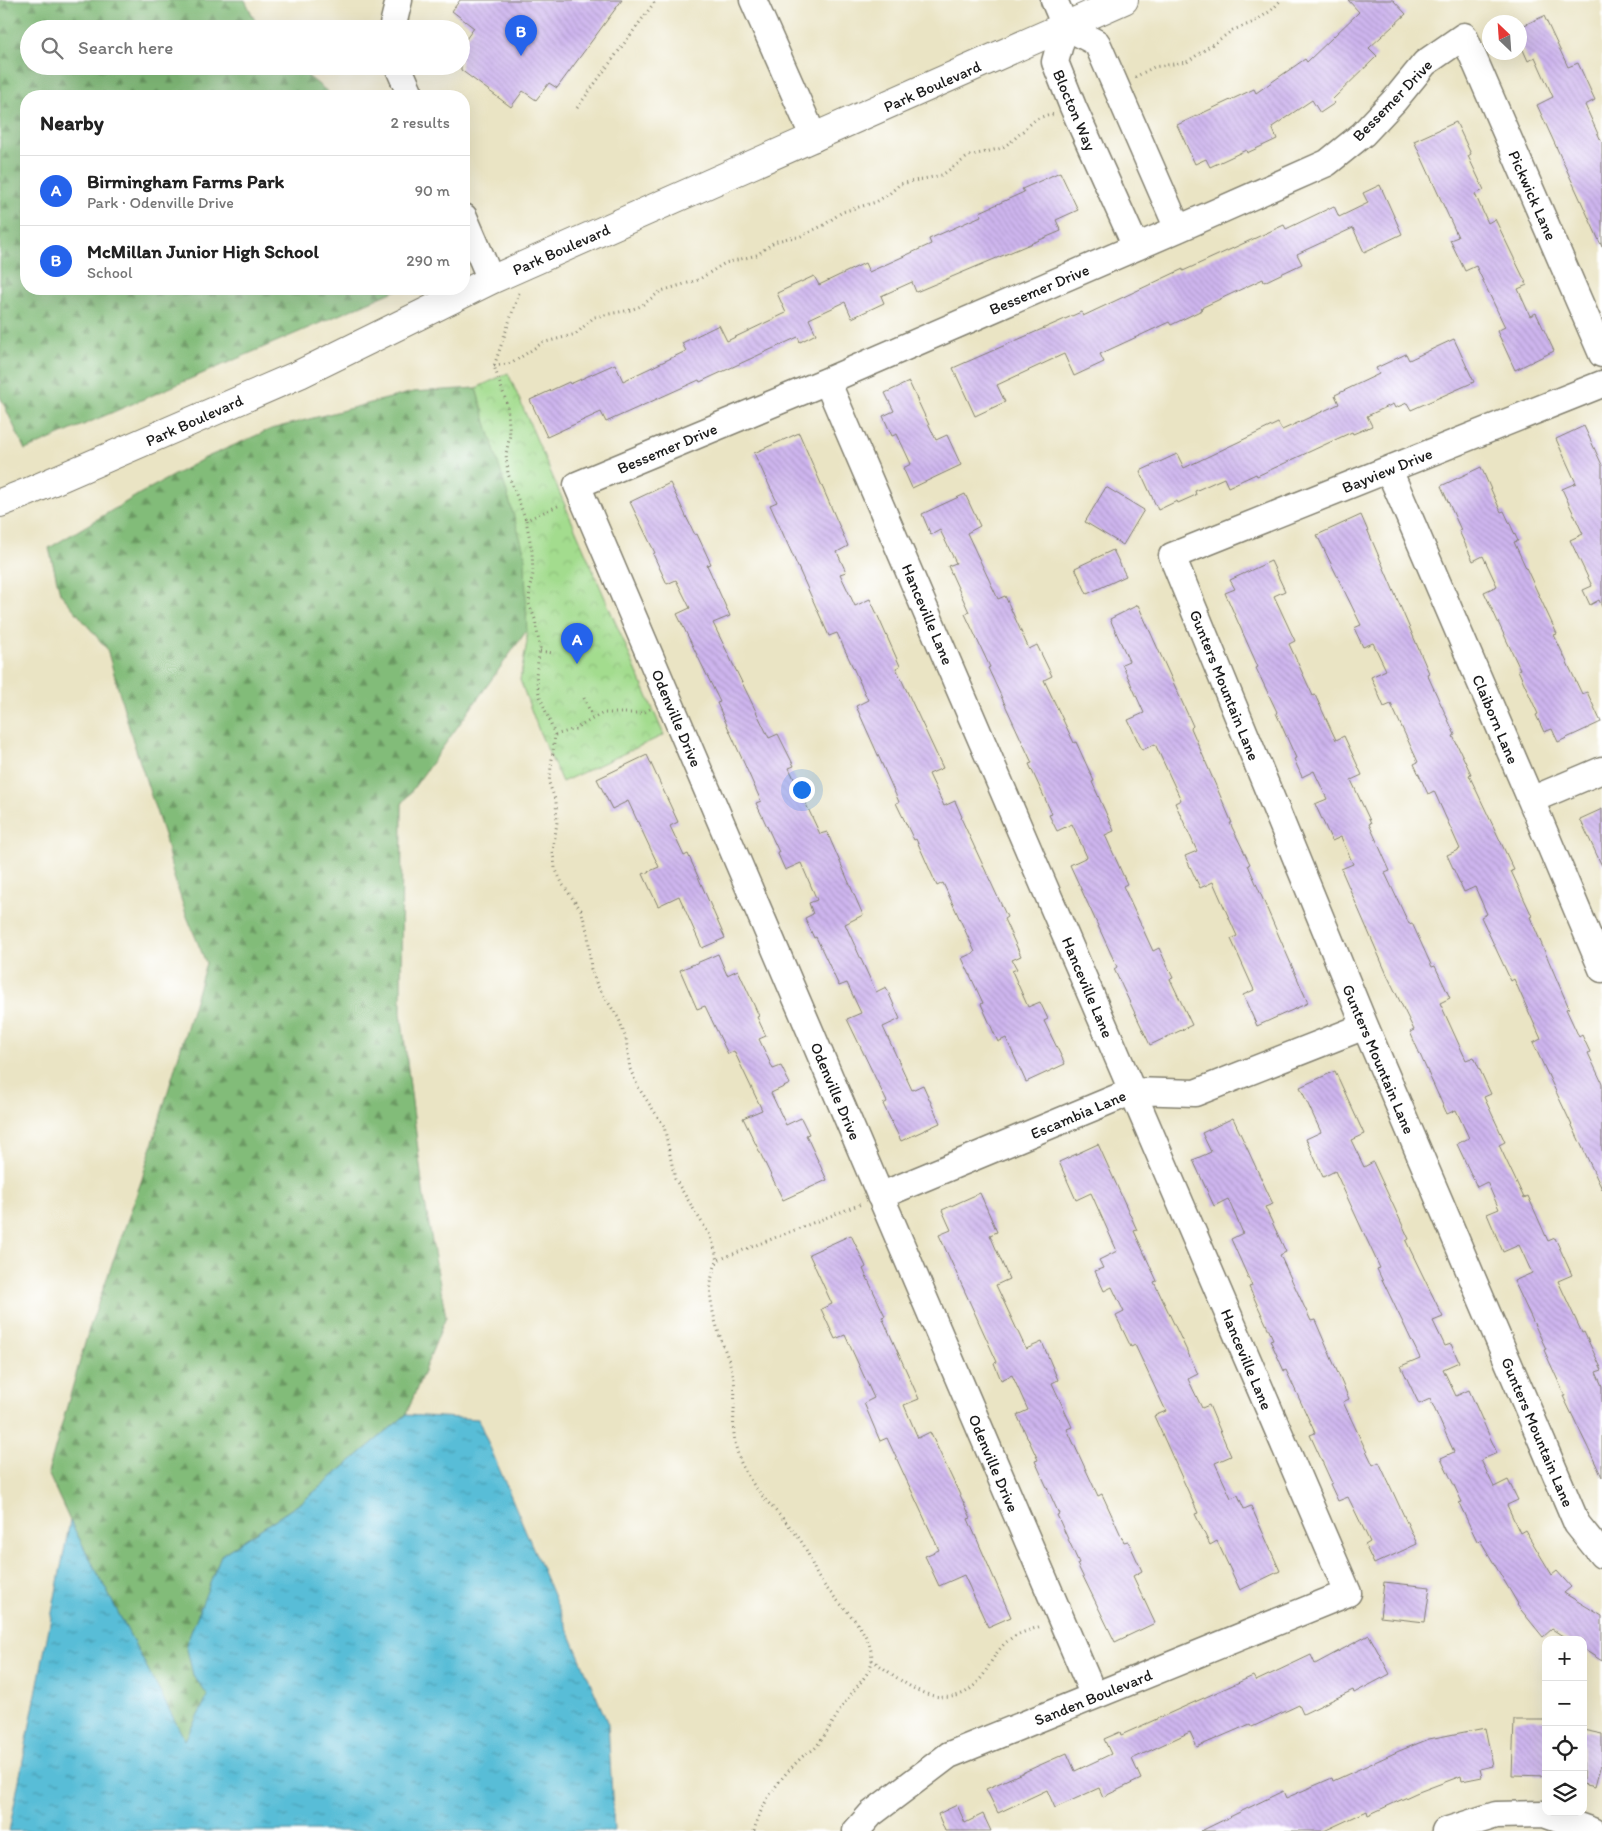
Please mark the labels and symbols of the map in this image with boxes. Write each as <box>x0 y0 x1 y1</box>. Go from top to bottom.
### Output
pin: B <box>505 15 537 56</box>
north arrow <box>1482 15 1527 60</box>
street label: Bessemer Drive <box>1348 55 1436 145</box>
street label: Park Boulevard <box>881 56 984 116</box>
street label: Blocton Way <box>1049 67 1100 154</box>
street label: Pickwick Lane <box>1504 147 1561 243</box>
street label: Park Boulevard <box>510 219 613 279</box>
street label: Bessemer Drive <box>986 260 1092 319</box>
street label: Park Boulevard <box>143 390 246 450</box>
street label: Bessemer Drive <box>614 419 720 478</box>
street label: Bayview Drive <box>1339 444 1435 497</box>
street label: Hanceville Lane <box>898 561 957 668</box>
street label: Gunters Mountain Lane <box>1186 607 1263 763</box>
pin: A <box>561 623 593 664</box>
street label: Odenville Drive <box>647 666 706 770</box>
street label: Claiborn Lane <box>1468 672 1523 767</box>
your location <box>789 777 815 803</box>
street label: Hanceville Lane <box>1058 934 1117 1041</box>
street label: Gunters Mountain Lane <box>1338 981 1419 1137</box>
street label: Odenville Drive <box>806 1039 865 1143</box>
street label: Escambia Lane <box>1028 1086 1129 1143</box>
street label: Hanceville Lane <box>1217 1306 1276 1413</box>
street label: Gunters Mountain Lane <box>1497 1354 1578 1510</box>
street label: Odenville Drive <box>964 1411 1023 1515</box>
street label: Sanden Boulevard <box>1031 1665 1155 1730</box>

